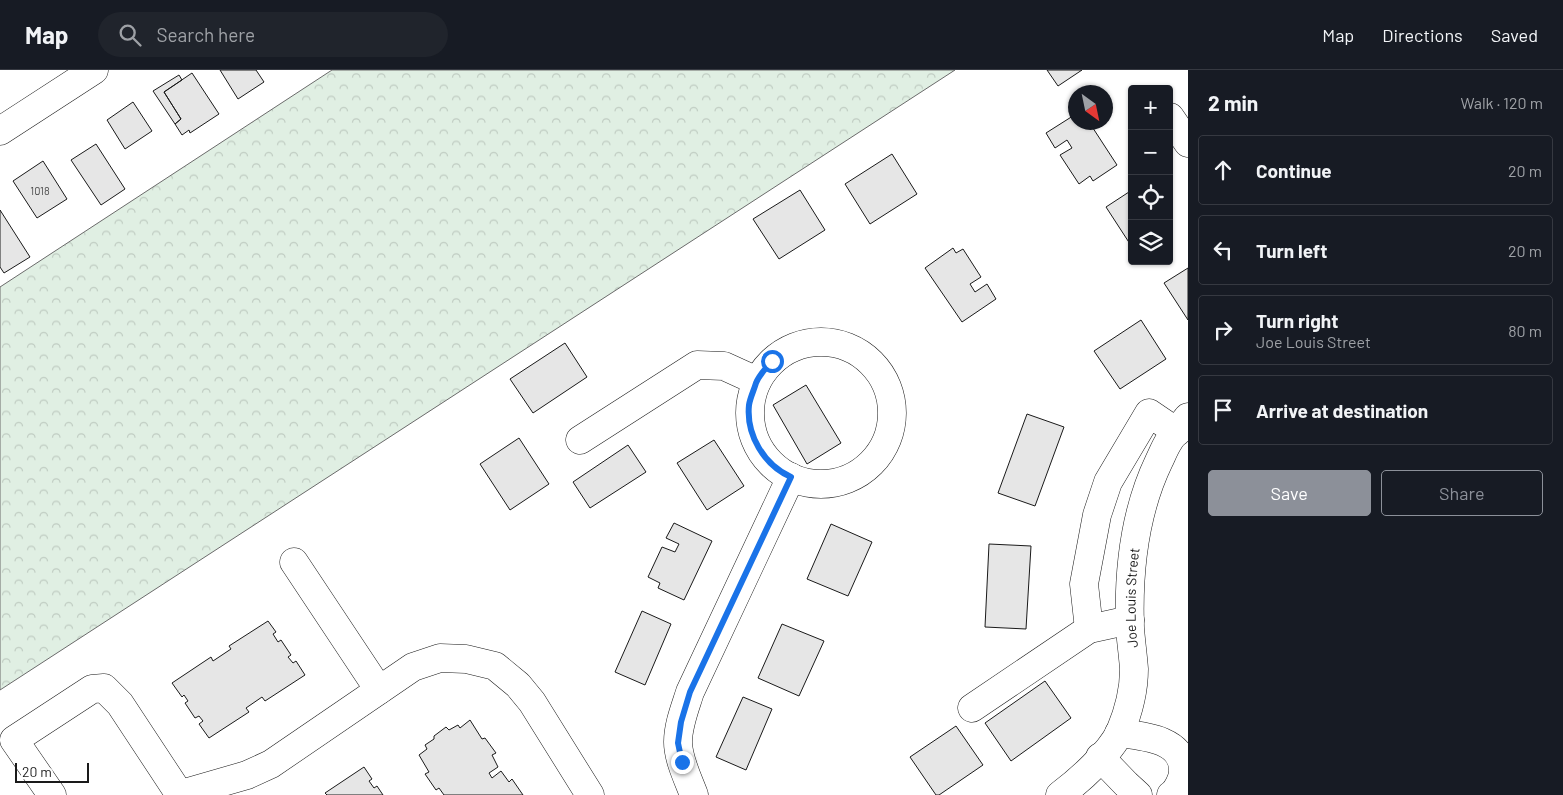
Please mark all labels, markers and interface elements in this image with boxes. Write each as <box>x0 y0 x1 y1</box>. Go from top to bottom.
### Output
search box <box>98 12 448 57</box>
text: Map <box>25 20 68 49</box>
icon: search <box>116 21 144 49</box>
text: Search here <box>156 23 255 46</box>
text: Map <box>1322 24 1354 46</box>
text: Directions <box>1382 24 1463 46</box>
text: Saved <box>1491 24 1538 46</box>
north arrow <box>1068 85 1113 130</box>
map controls <box>1128 85 1173 265</box>
button: + <box>1128 85 1173 130</box>
text: 2 min <box>1208 90 1258 115</box>
text: Walk · 120 m <box>1460 93 1543 112</box>
button: − <box>1128 130 1173 175</box>
icon: ahead <box>1209 156 1237 184</box>
text: Continue <box>1256 159 1332 182</box>
text: 20 m <box>1508 161 1542 180</box>
button: locate <box>1128 175 1173 220</box>
house number: 1018 <box>30 184 50 197</box>
button: layers <box>1128 220 1173 265</box>
icon: left <box>1209 236 1237 264</box>
text: Turn left <box>1256 239 1327 262</box>
text: 20 m <box>1508 241 1542 260</box>
text: Turn right <box>1256 309 1338 332</box>
icon: right <box>1209 316 1237 344</box>
text: 80 m <box>1508 321 1542 340</box>
text: Joe Louis Street <box>1256 332 1371 351</box>
route start <box>761 350 784 373</box>
icon: arrive <box>1209 396 1237 424</box>
text: Arrive at destination <box>1256 399 1428 422</box>
button: Save <box>1208 470 1371 516</box>
button: Share <box>1381 470 1543 516</box>
street label: Joe Louis Street <box>1121 546 1142 649</box>
route end <box>671 751 694 774</box>
scale bar <box>15 760 89 783</box>
text: 20 m <box>22 763 52 780</box>

